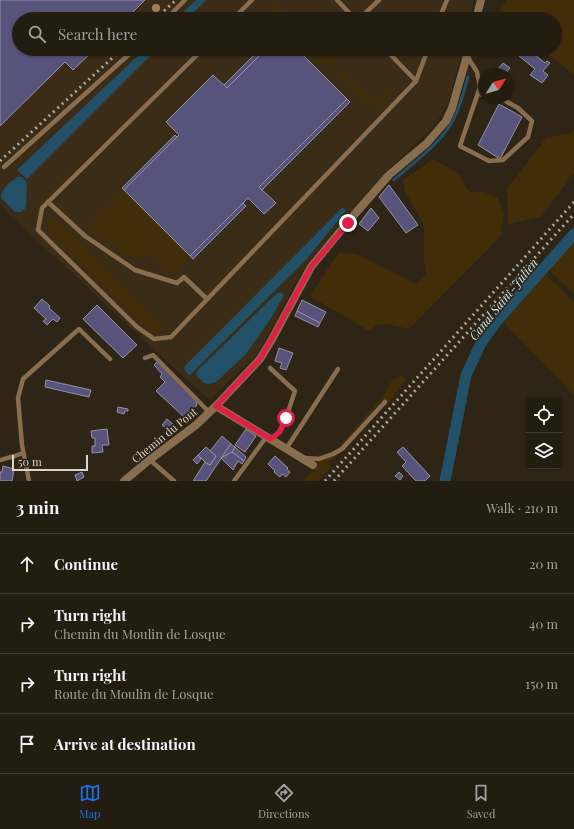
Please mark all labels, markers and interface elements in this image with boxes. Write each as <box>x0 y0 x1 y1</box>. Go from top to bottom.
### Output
search box <box>12 12 562 56</box>
icon: search <box>26 23 48 45</box>
text: Search here <box>58 24 137 44</box>
north arrow <box>478 68 514 104</box>
route end <box>339 214 357 232</box>
water label: Canal Saint-Julien <box>465 255 541 343</box>
map controls <box>526 397 562 469</box>
button: locate <box>526 397 562 433</box>
street label: Chemin du Pont <box>128 404 200 466</box>
route start <box>277 409 295 427</box>
button: layers <box>526 433 562 469</box>
scale bar <box>12 453 88 472</box>
text: 50 m <box>18 454 42 469</box>
text: 3 min <box>16 496 59 518</box>
text: Walk · 210 m <box>486 499 558 516</box>
icon: ahead <box>16 553 38 575</box>
text: Continue <box>54 554 118 574</box>
text: 20 m <box>529 555 558 572</box>
text: Turn right <box>54 605 127 625</box>
icon: right <box>16 613 38 635</box>
text: 40 m <box>529 615 558 632</box>
text: Chemin du Moulin de Losque <box>54 625 226 642</box>
text: Turn right <box>54 665 127 685</box>
icon: right <box>16 673 38 695</box>
text: 150 m <box>525 675 558 692</box>
text: Route du Moulin de Losque <box>54 685 214 702</box>
icon: arrive <box>16 733 38 755</box>
text: Arrive at destination <box>54 734 196 754</box>
tab: Map <box>79 782 101 821</box>
tab: Directions <box>258 782 309 821</box>
tab: Saved <box>467 782 495 821</box>

